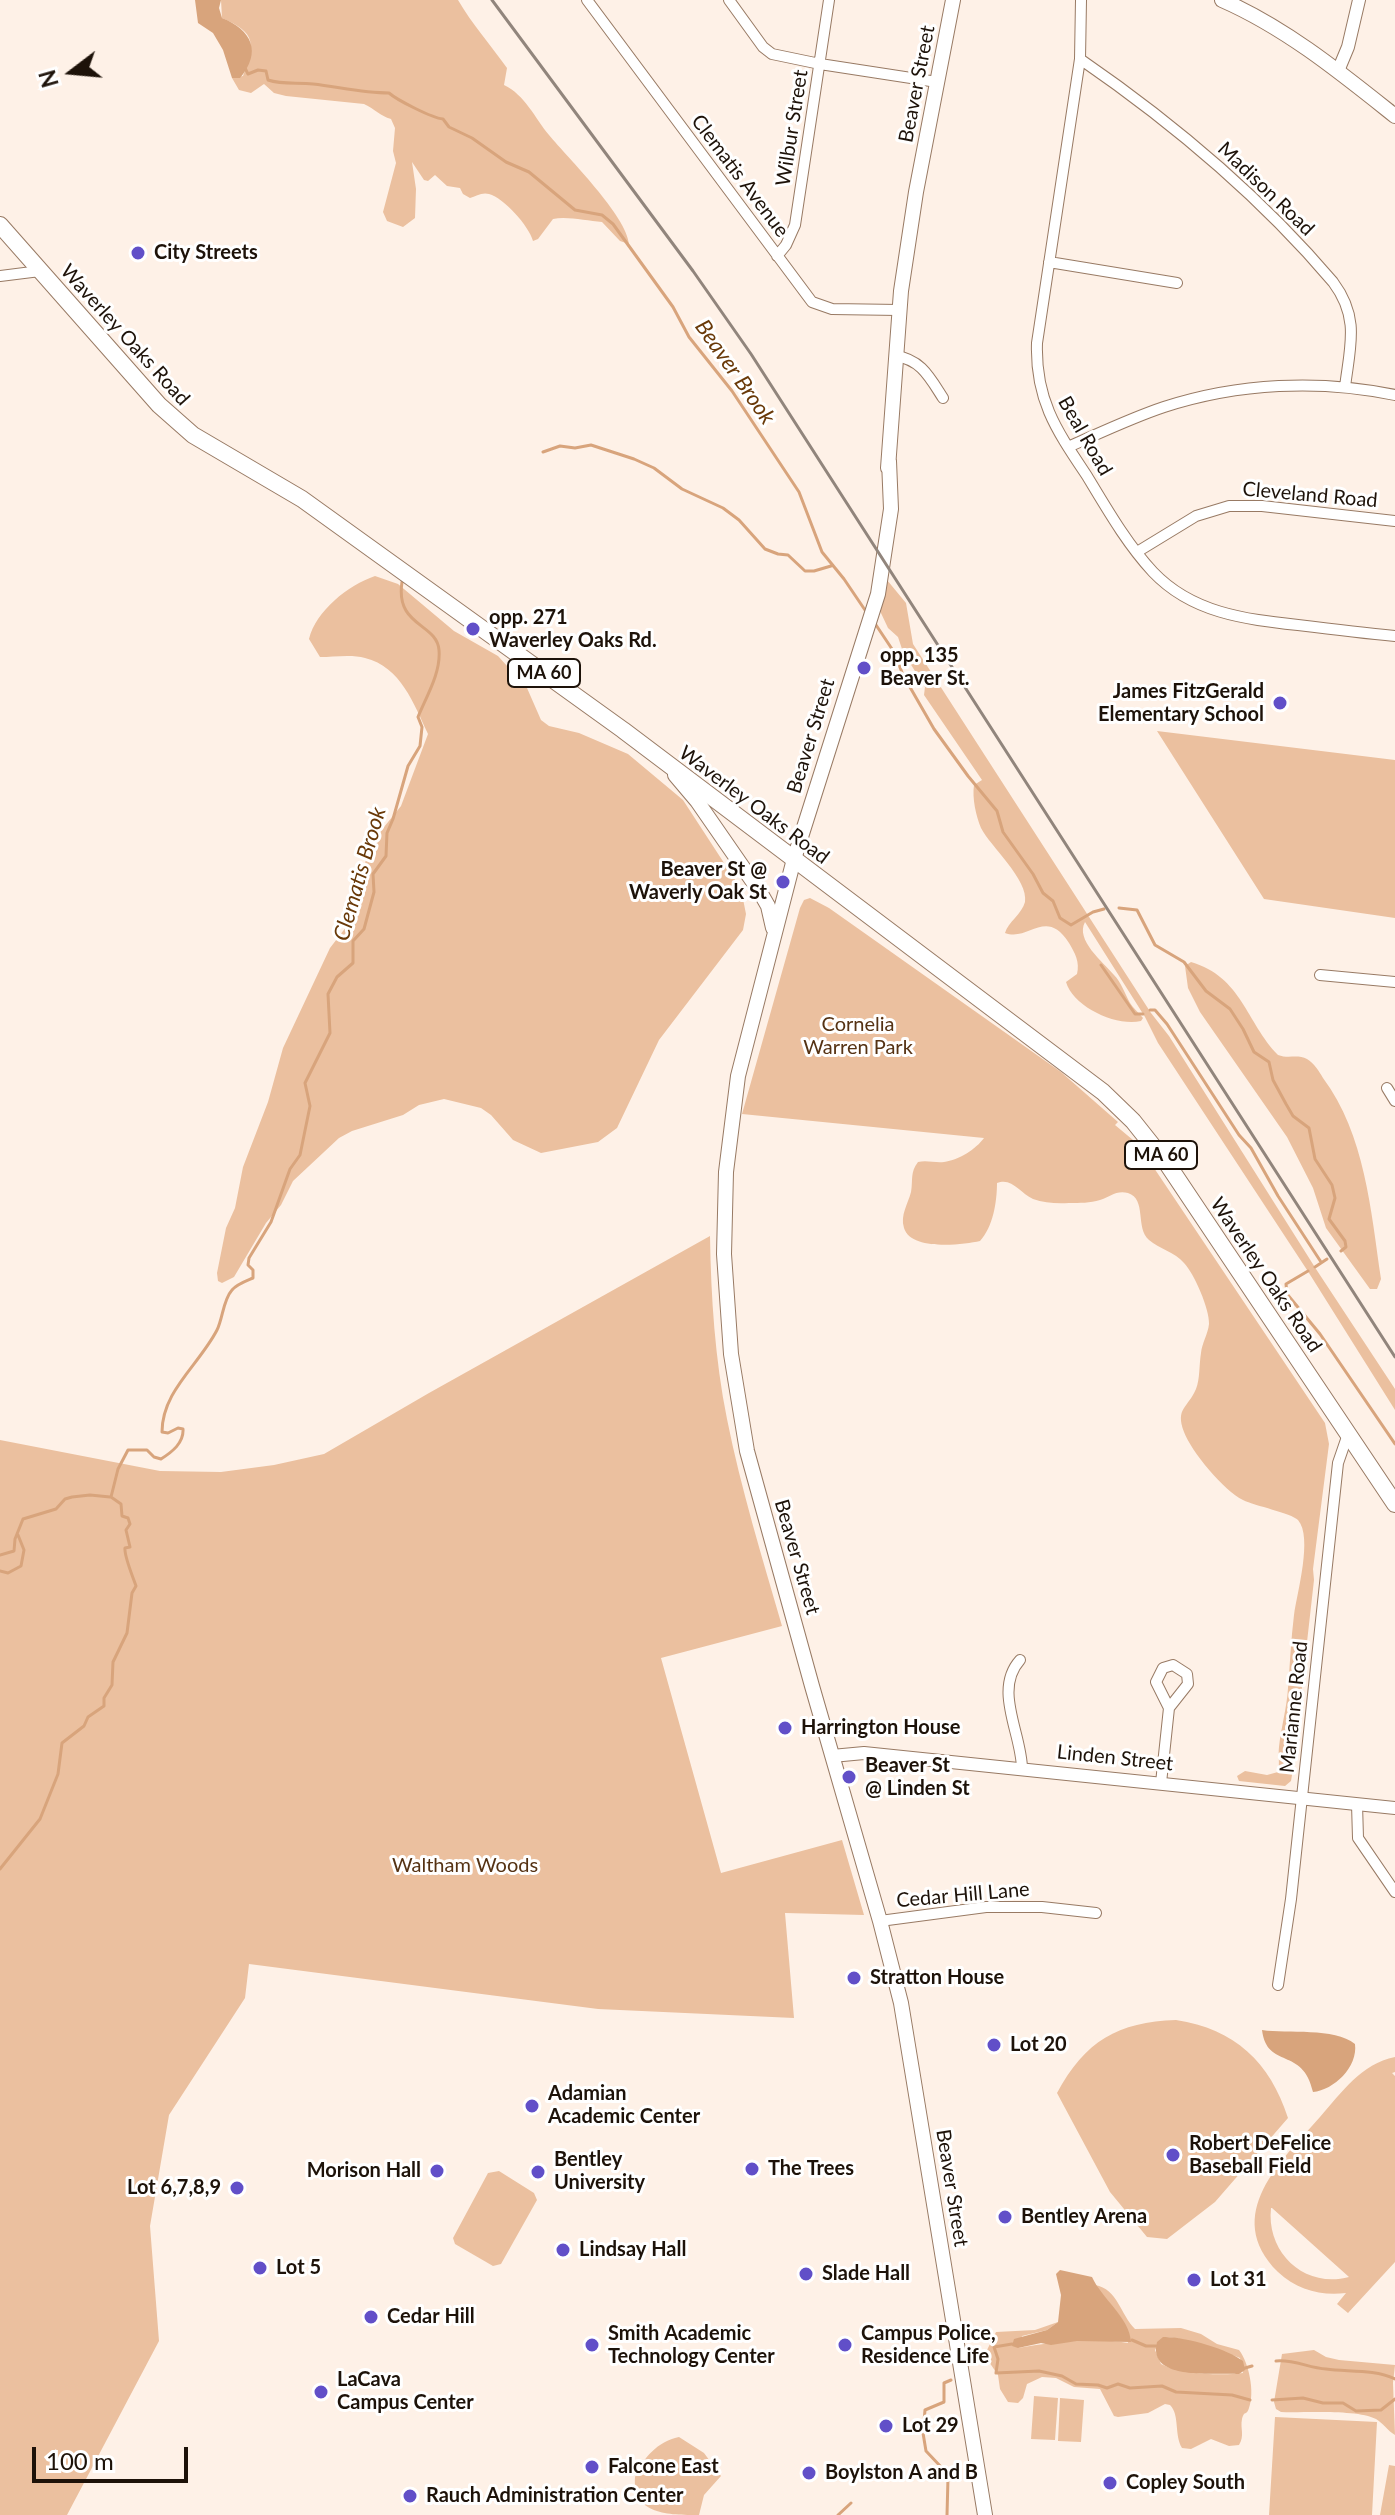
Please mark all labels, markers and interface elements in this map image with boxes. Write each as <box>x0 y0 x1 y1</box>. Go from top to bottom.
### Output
street label: Beaver Street <box>894 23 940 145</box>
north arrow <box>32 32 112 112</box>
text: N <box>33 67 64 91</box>
street label: Wilbur Street <box>771 68 813 188</box>
street label: Clematis Avenue <box>686 110 794 242</box>
street label: Madison Road <box>1213 137 1319 241</box>
place label: City Streets <box>154 241 258 265</box>
marker: City Streets <box>129 244 147 262</box>
street label: Waverley Oaks Road <box>55 259 195 411</box>
water label: Beaver Brook <box>689 315 781 429</box>
street label: Beal Road <box>1053 392 1117 480</box>
street label: Cleveland Road <box>1241 477 1379 513</box>
place label: opp. 271 Waverley Oaks Rd. <box>489 606 657 653</box>
marker: opp. 271 Waverley Oaks Rd. <box>464 620 482 638</box>
place label: opp. 135 Beaver St. <box>880 644 970 691</box>
road number: MA 60 <box>508 659 580 687</box>
marker: opp. 135 Beaver St. <box>855 659 873 677</box>
street label: Beaver Street <box>782 676 840 796</box>
place label: James FitzGerald Elementary School <box>1098 680 1264 727</box>
marker: James FitzGerald Elementary School <box>1271 694 1289 712</box>
street label: Waverley Oaks Road <box>674 741 834 869</box>
water label: Clematis Brook <box>328 804 392 944</box>
place label: Beaver St @ Waverly Oak St <box>629 858 767 905</box>
marker: Beaver St @ Waverly Oak St <box>774 873 792 891</box>
park label: Cornelia Warren Park <box>803 1013 913 1060</box>
road number: MA 60 <box>1125 1141 1197 1169</box>
street label: Waverley Oaks Road <box>1205 1193 1327 1357</box>
street label: Beaver Street <box>769 1497 825 1617</box>
street label: Marianne Road <box>1275 1640 1313 1774</box>
place label: Harrington House <box>801 1716 960 1740</box>
marker: Harrington House <box>776 1719 794 1737</box>
street label: Linden Street <box>1056 1740 1174 1776</box>
place label: Beaver St @ Linden St <box>865 1754 970 1801</box>
marker: Beaver St @ Linden St <box>840 1768 858 1786</box>
park label: Waltham Woods <box>392 1854 538 1878</box>
street label: Cedar Hill Lane <box>895 1877 1031 1913</box>
place label: Stratton House <box>870 1966 1004 1990</box>
marker: Stratton House <box>845 1969 863 1987</box>
place label: Lot 20 <box>1010 2033 1067 2057</box>
marker: Lot 20 <box>985 2036 1003 2054</box>
place label: Adamian Academic Center <box>548 2082 700 2129</box>
marker: Adamian Academic Center <box>523 2097 541 2115</box>
street label: Beaver Street <box>931 2127 973 2249</box>
place label: Robert DeFelice Baseball Field <box>1189 2132 1331 2179</box>
marker: Robert DeFelice Baseball Field <box>1164 2146 1182 2164</box>
place label: Bentley University <box>554 2148 645 2195</box>
place label: The Trees <box>768 2157 854 2181</box>
place label: Morison Hall <box>307 2159 421 2183</box>
marker: The Trees <box>743 2160 761 2178</box>
marker: Morison Hall <box>428 2162 446 2180</box>
marker: Bentley University <box>529 2163 547 2181</box>
place label: Lot 6,7,8,9 <box>127 2176 221 2200</box>
marker: Lot 6,7,8,9 <box>228 2179 246 2197</box>
place label: Bentley Arena <box>1021 2205 1147 2229</box>
marker: Bentley Arena <box>996 2208 1014 2226</box>
place label: Lindsay Hall <box>579 2238 686 2262</box>
marker: Lindsay Hall <box>554 2241 572 2259</box>
place label: Lot 5 <box>276 2256 321 2280</box>
marker: Lot 5 <box>251 2259 269 2277</box>
place label: Slade Hall <box>822 2262 910 2286</box>
marker: Slade Hall <box>797 2265 815 2283</box>
place label: Lot 31 <box>1210 2268 1267 2292</box>
marker: Lot 31 <box>1185 2271 1203 2289</box>
place label: Cedar Hill <box>387 2305 475 2329</box>
marker: Cedar Hill <box>362 2308 380 2326</box>
place label: Smith Academic Technology Center <box>608 2322 775 2369</box>
place label: Campus Police, Residence Life <box>861 2322 996 2369</box>
marker: Smith Academic Technology Center <box>583 2336 601 2354</box>
marker: Campus Police, Residence Life <box>836 2336 854 2354</box>
place label: LaCava Campus Center <box>337 2368 474 2415</box>
marker: LaCava Campus Center <box>312 2383 330 2401</box>
place label: Lot 29 <box>902 2414 959 2438</box>
marker: Lot 29 <box>877 2417 895 2435</box>
scale bar <box>36 2431 192 2481</box>
text: 100 m <box>46 2446 114 2475</box>
place label: Falcone East <box>608 2455 719 2479</box>
marker: Falcone East <box>583 2458 601 2476</box>
place label: Boylston A and B <box>825 2461 978 2485</box>
marker: Boylston A and B <box>800 2464 818 2482</box>
place label: Copley South <box>1126 2471 1245 2495</box>
marker: Copley South <box>1101 2474 1119 2492</box>
place label: Rauch Administration Center <box>426 2484 684 2508</box>
marker: Rauch Administration Center <box>401 2487 419 2505</box>

